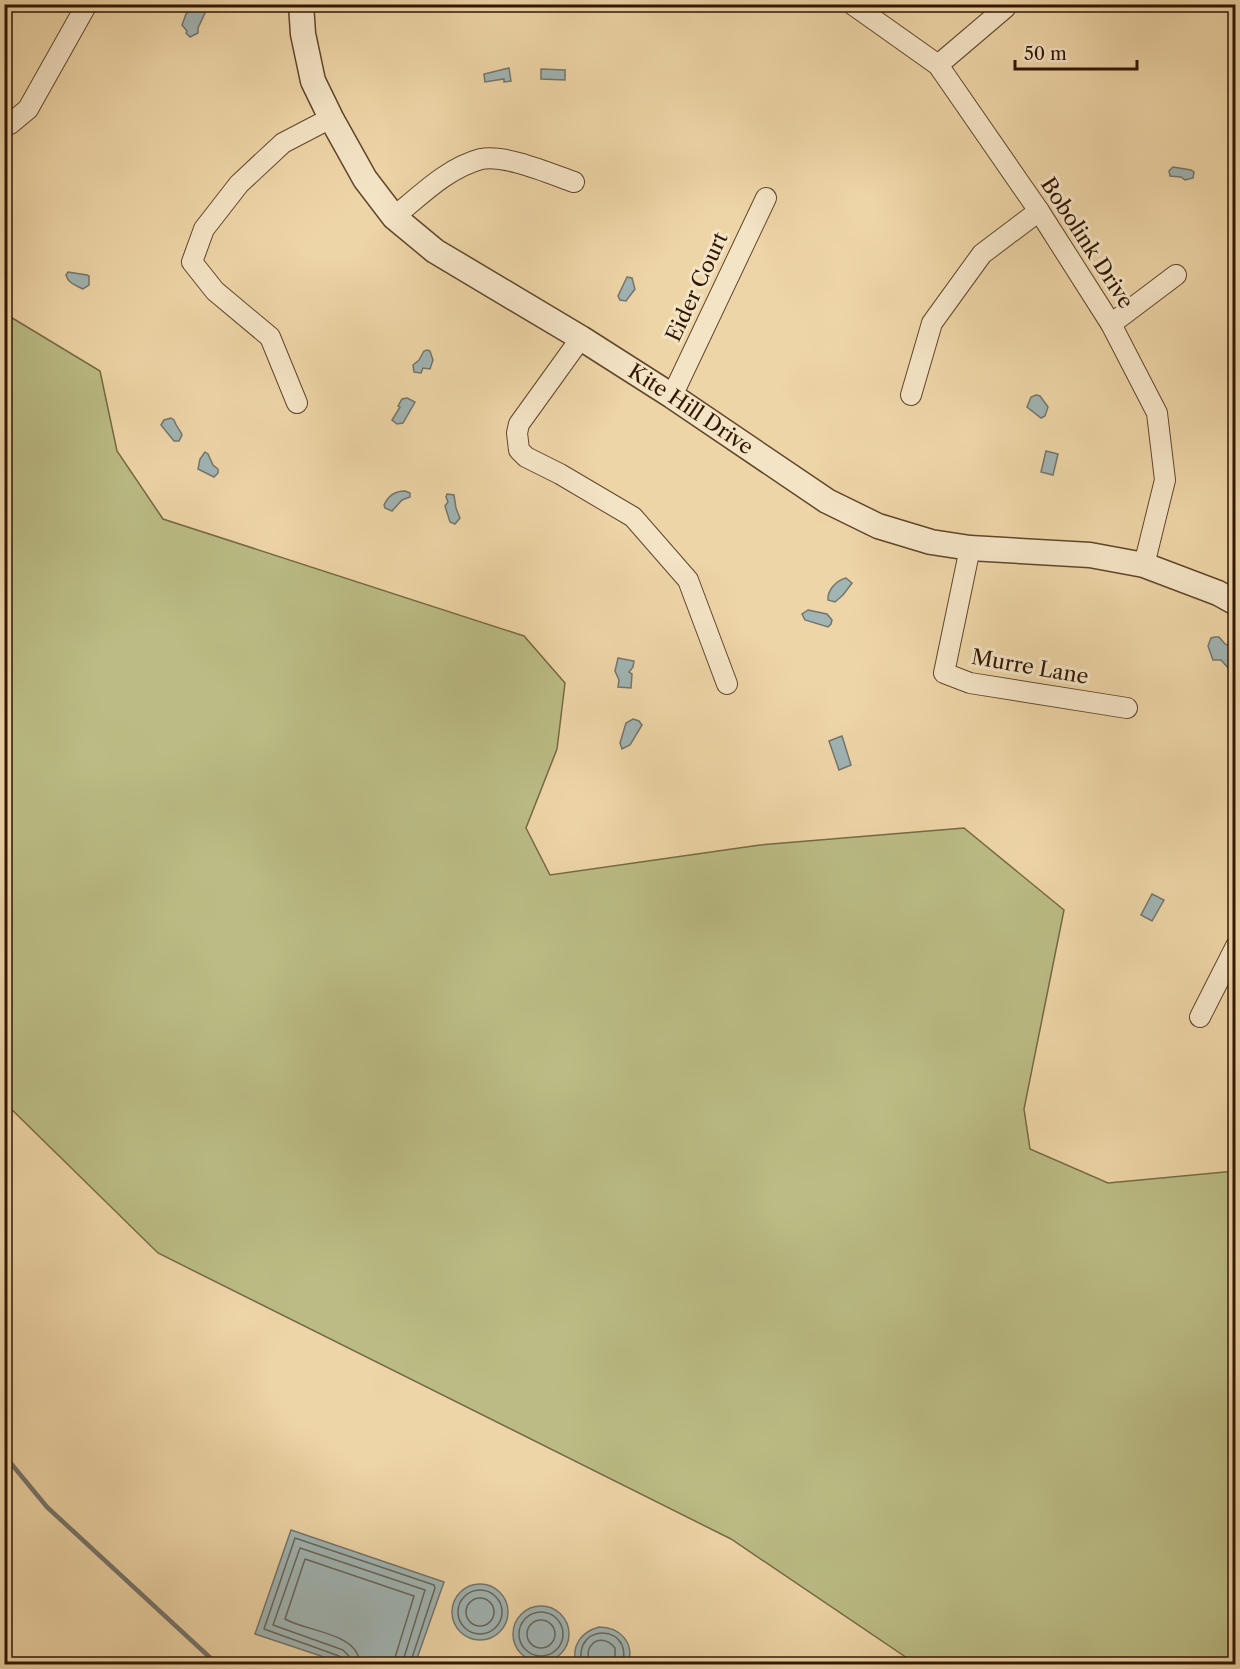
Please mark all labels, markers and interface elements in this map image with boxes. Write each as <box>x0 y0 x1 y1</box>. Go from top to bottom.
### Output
scale bar <box>1015 33 1136 71</box>
text: 50 m <box>1024 43 1067 65</box>
street label: Bobolink Drive <box>1036 173 1139 313</box>
street label: Eider Court <box>660 228 733 345</box>
street label: Kite Hill Drive <box>624 358 758 459</box>
street label: Murre Lane <box>970 644 1091 689</box>

